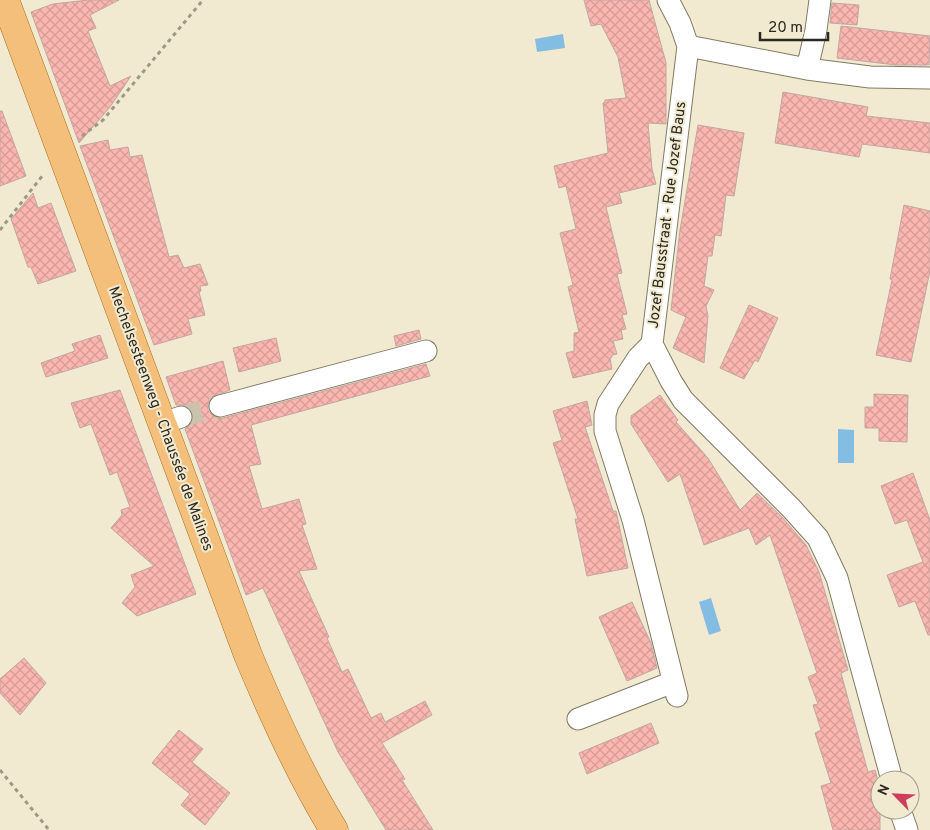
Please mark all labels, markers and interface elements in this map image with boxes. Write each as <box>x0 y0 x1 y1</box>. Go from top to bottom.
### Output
scale bar <box>760 10 828 42</box>
text: 20 m <box>768 19 803 38</box>
street label: Jozef Bausstraat - Rue Jozef Baus <box>645 100 691 330</box>
street label: Mechelsesteenweg - Chaussée de Malines <box>103 284 217 554</box>
north arrow <box>870 770 920 820</box>
text: N <box>875 782 894 798</box>

